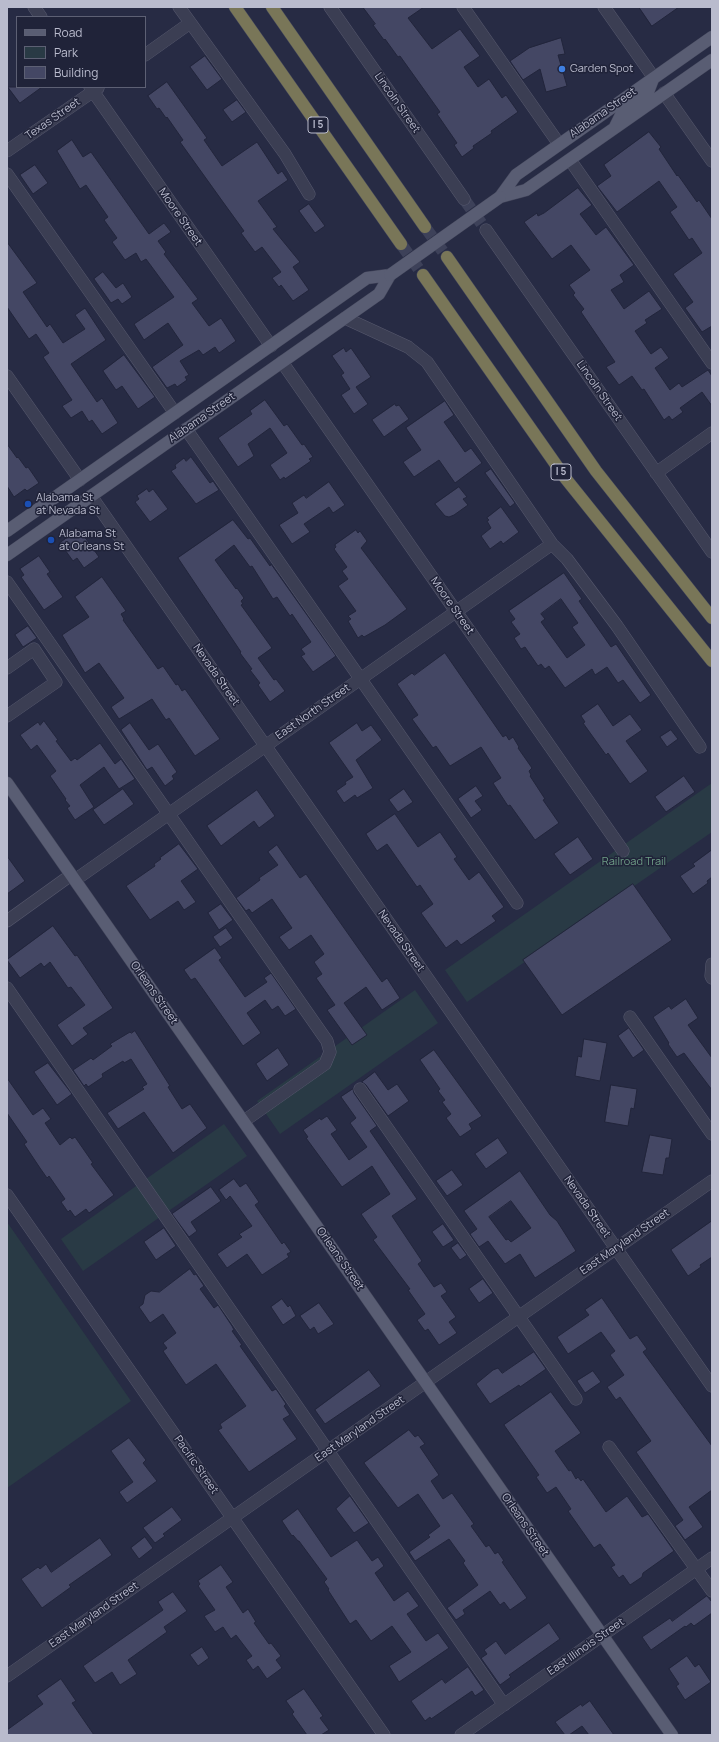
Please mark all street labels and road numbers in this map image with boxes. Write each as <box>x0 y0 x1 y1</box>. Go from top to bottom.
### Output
street label: Lincoln Street <box>371 70 423 136</box>
street label: Alabama Street <box>567 85 639 141</box>
street label: Texas Street <box>23 95 83 143</box>
road number: I 5 <box>308 117 328 133</box>
street label: Moore Street <box>155 186 205 248</box>
street label: Lincoln Street <box>573 358 625 424</box>
street label: Alabama Street <box>166 390 238 446</box>
road number: I 5 <box>551 464 571 480</box>
street label: Moore Street <box>427 575 477 637</box>
street label: Nevada Street <box>190 642 242 708</box>
street label: East North Street <box>273 681 353 743</box>
street label: Nevada Street <box>375 908 427 974</box>
street label: Orleans Street <box>127 959 181 1027</box>
street label: Nevada Street <box>561 1174 613 1240</box>
street label: East Maryland Street <box>578 1206 672 1278</box>
street label: Orleans Street <box>313 1225 367 1293</box>
street label: East Maryland Street <box>313 1393 407 1465</box>
street label: Pacific Street <box>171 1433 221 1497</box>
street label: Orleans Street <box>498 1491 552 1559</box>
street label: East Maryland Street <box>47 1579 141 1651</box>
street label: East Illinois Street <box>545 1616 627 1678</box>

